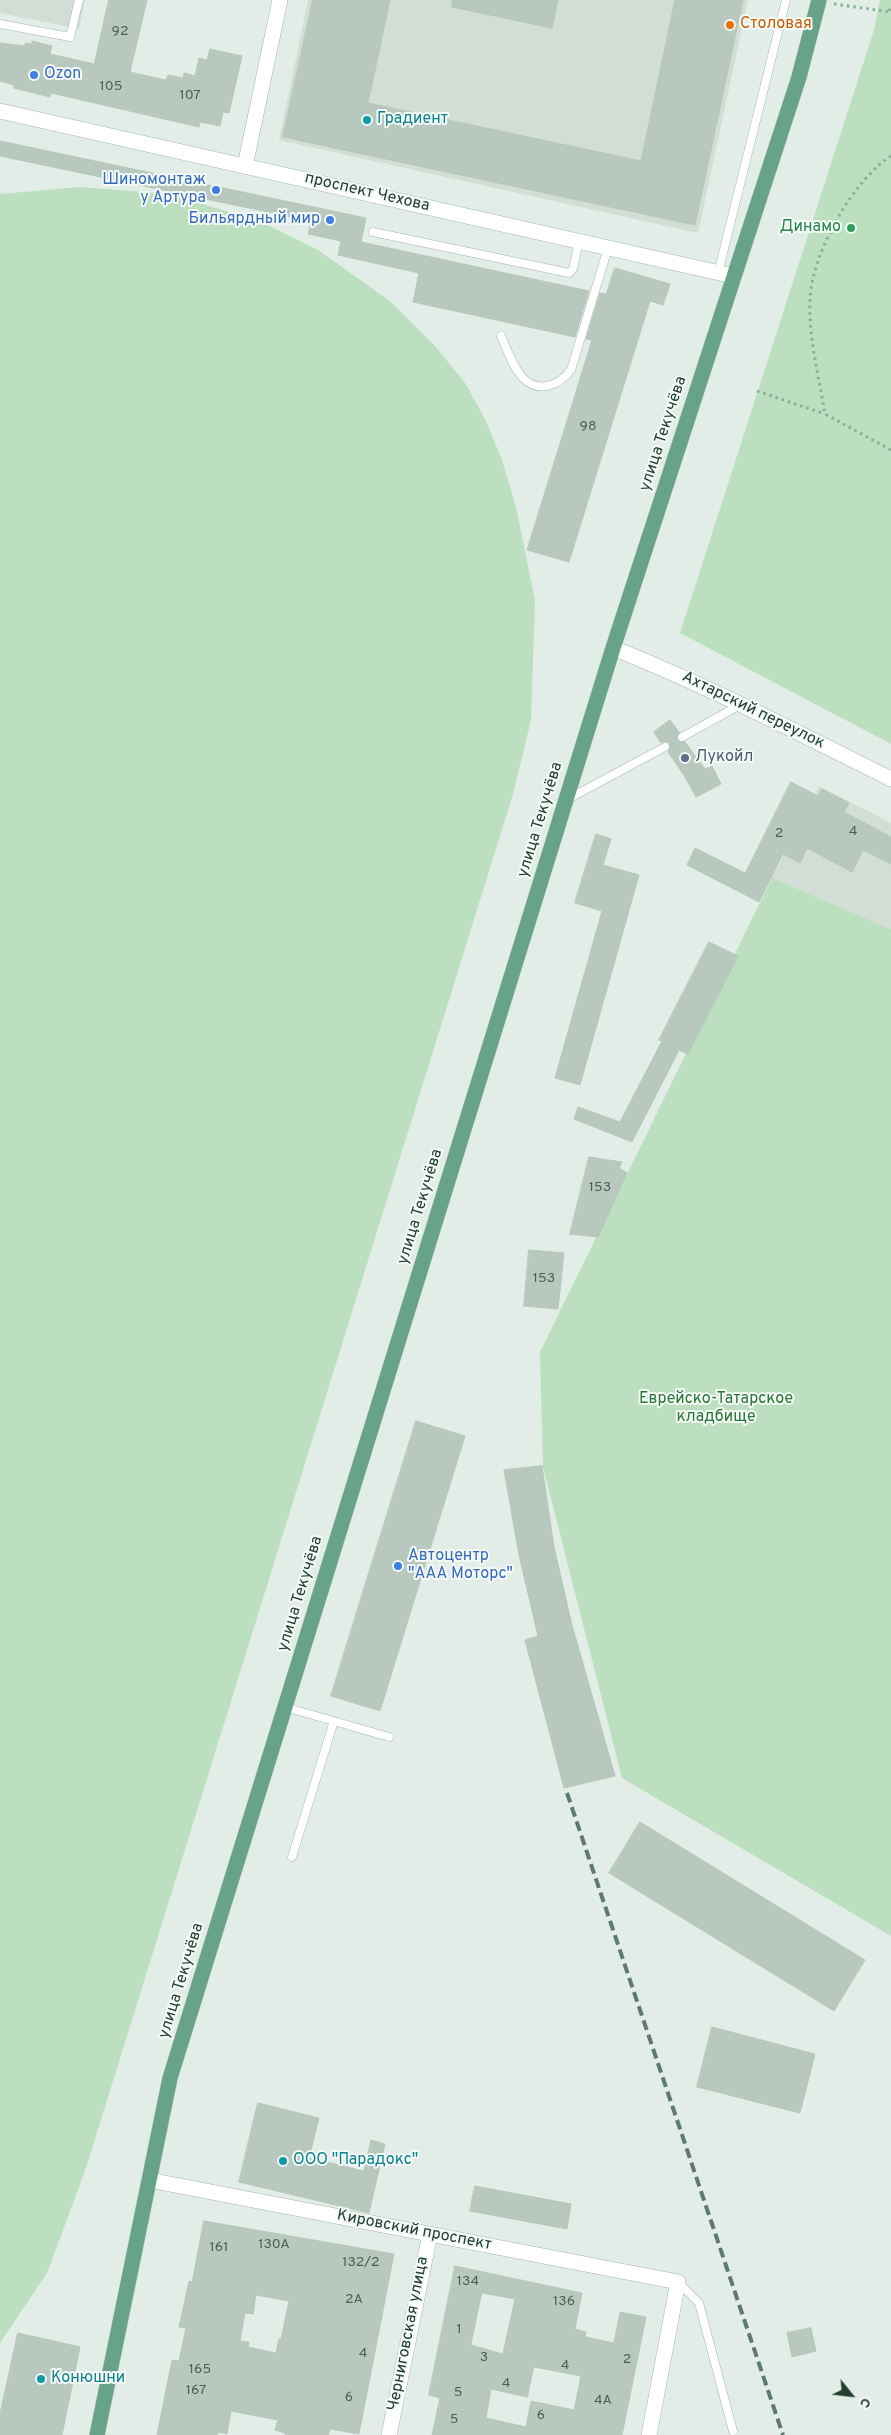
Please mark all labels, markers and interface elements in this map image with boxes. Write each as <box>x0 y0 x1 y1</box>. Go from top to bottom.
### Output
place label: Столовая <box>740 15 812 35</box>
marker: Столовая <box>724 19 736 31</box>
house number: 92 <box>112 24 128 40</box>
place label: Ozon <box>44 65 81 85</box>
marker: Ozon <box>28 69 40 81</box>
house number: 105 <box>100 79 122 95</box>
house number: 107 <box>179 88 201 104</box>
place label: Градиент <box>377 110 448 130</box>
marker: Градиент <box>361 114 373 126</box>
street label: проспект Чехова <box>303 169 431 217</box>
place label: Шиномонтаж у Артура <box>102 171 206 209</box>
marker: Шиномонтаж у Артура <box>210 184 222 196</box>
place label: Бильярдный мир <box>189 210 320 230</box>
marker: Бильярдный мир <box>324 214 336 226</box>
place label: Динамо <box>780 218 841 238</box>
marker: Динамо <box>845 222 857 234</box>
street label: улица Текучёва <box>636 374 692 494</box>
house number: 98 <box>580 419 596 435</box>
street label: Ахтарский переулок <box>679 668 827 754</box>
place label: Лукойл <box>695 748 753 768</box>
marker: Лукойл <box>679 752 691 764</box>
street label: улица Текучёва <box>514 760 568 880</box>
house number: 4 <box>849 824 857 840</box>
house number: 2 <box>775 826 783 842</box>
street label: улица Текучёва <box>394 1147 448 1267</box>
house number: 153 <box>589 1180 611 1196</box>
house number: 153 <box>533 1271 555 1287</box>
park label: Еврейско-Татарское кладбище <box>639 1390 793 1428</box>
street label: улица Текучёва <box>274 1534 328 1654</box>
place label: Автоцентр "ААА Моторс" <box>408 1547 513 1585</box>
marker: Автоцентр "ААА Моторс" <box>392 1560 404 1572</box>
street label: улица Текучёва <box>155 1921 209 2041</box>
place label: ООО "Парадокс" <box>293 2151 418 2171</box>
marker: ООО "Парадокс" <box>277 2155 289 2167</box>
street label: Кировский проспект <box>335 2207 493 2255</box>
house number: 130А <box>258 2237 290 2253</box>
house number: 161 <box>210 2240 228 2256</box>
house number: 132/2 <box>342 2255 380 2271</box>
street label: Черниговская улица <box>385 2255 433 2413</box>
house number: 134 <box>457 2274 479 2290</box>
house number: 2А <box>345 2292 363 2308</box>
house number: 136 <box>553 2294 575 2310</box>
house number: 1 <box>456 2322 462 2338</box>
house number: 4 <box>359 2346 367 2362</box>
house number: 3 <box>480 2350 488 2366</box>
house number: 2 <box>623 2352 631 2368</box>
house number: 4 <box>561 2358 569 2374</box>
house number: 165 <box>189 2362 211 2378</box>
place label: Конюшни <box>51 2369 125 2389</box>
north arrow <box>826 2370 876 2420</box>
marker: Конюшни <box>35 2373 47 2385</box>
house number: 4 <box>502 2376 510 2392</box>
house number: 167 <box>186 2383 206 2399</box>
house number: 5 <box>454 2385 462 2401</box>
house number: 6 <box>345 2390 353 2406</box>
house number: 4А <box>594 2393 612 2409</box>
text: С <box>855 2394 874 2411</box>
house number: 6 <box>537 2408 545 2424</box>
house number: 5 <box>450 2412 458 2428</box>

